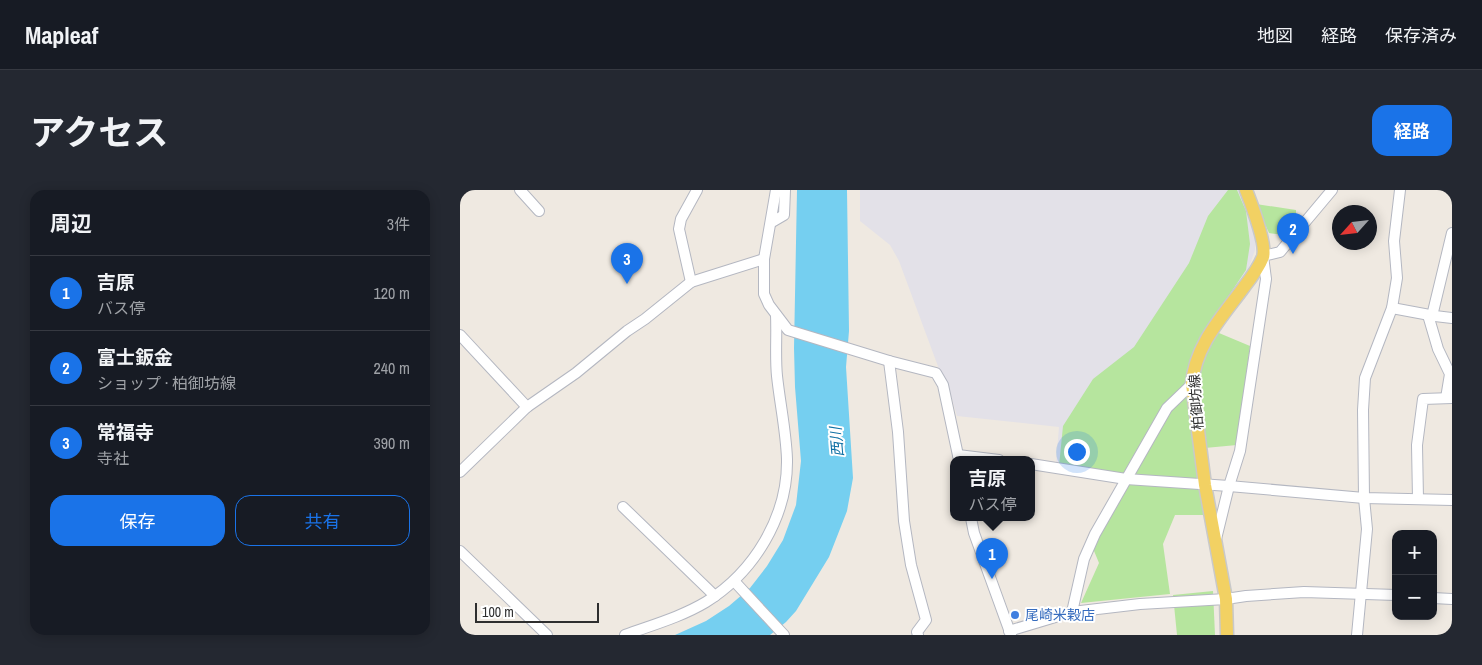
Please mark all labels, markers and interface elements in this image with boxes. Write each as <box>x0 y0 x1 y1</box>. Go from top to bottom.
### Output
text: Mapleaf <box>25 19 98 51</box>
text: 地図 <box>1257 23 1293 48</box>
text: 経路 <box>1321 23 1357 48</box>
text: 保存済み <box>1385 23 1457 48</box>
button: 経路 <box>1372 105 1452 156</box>
text: アクセス <box>30 109 168 156</box>
north arrow <box>1332 205 1377 250</box>
text: 周辺 <box>50 209 92 238</box>
text: 3件 <box>387 213 410 235</box>
pin: 2 <box>1277 213 1309 254</box>
pin: 3 <box>611 243 643 284</box>
text: 吉原 <box>97 269 135 295</box>
text: 1 <box>62 282 70 304</box>
text: 120 m <box>374 282 410 304</box>
text: バス停 <box>97 297 145 319</box>
text: 富士鈑金 <box>97 344 173 370</box>
text: 2 <box>62 357 70 379</box>
text: 240 m <box>374 357 410 379</box>
text: ショップ · 柏御坊線 <box>97 372 236 394</box>
street label: 柏御坊線 <box>1185 373 1207 431</box>
text: 常福寺 <box>97 419 154 445</box>
water label: 西川 <box>825 424 848 458</box>
text: 3 <box>62 432 70 454</box>
text: 390 m <box>374 432 410 454</box>
your location <box>1064 439 1090 465</box>
text: 寺社 <box>97 447 129 469</box>
popup <box>950 456 1035 521</box>
text: 吉原 <box>968 465 1007 491</box>
text: バス停 <box>968 493 1017 515</box>
button: 保存 <box>50 495 225 546</box>
button: 共有 <box>235 495 410 546</box>
map controls <box>1392 530 1437 620</box>
button: + <box>1392 530 1437 575</box>
pin: 1 <box>976 538 1008 579</box>
button: − <box>1392 575 1437 620</box>
scale bar <box>475 600 599 623</box>
text: 100 m <box>482 603 514 621</box>
place label: 尾崎米穀店 <box>1025 606 1095 624</box>
marker: 尾崎米穀店 <box>1009 609 1021 621</box>

